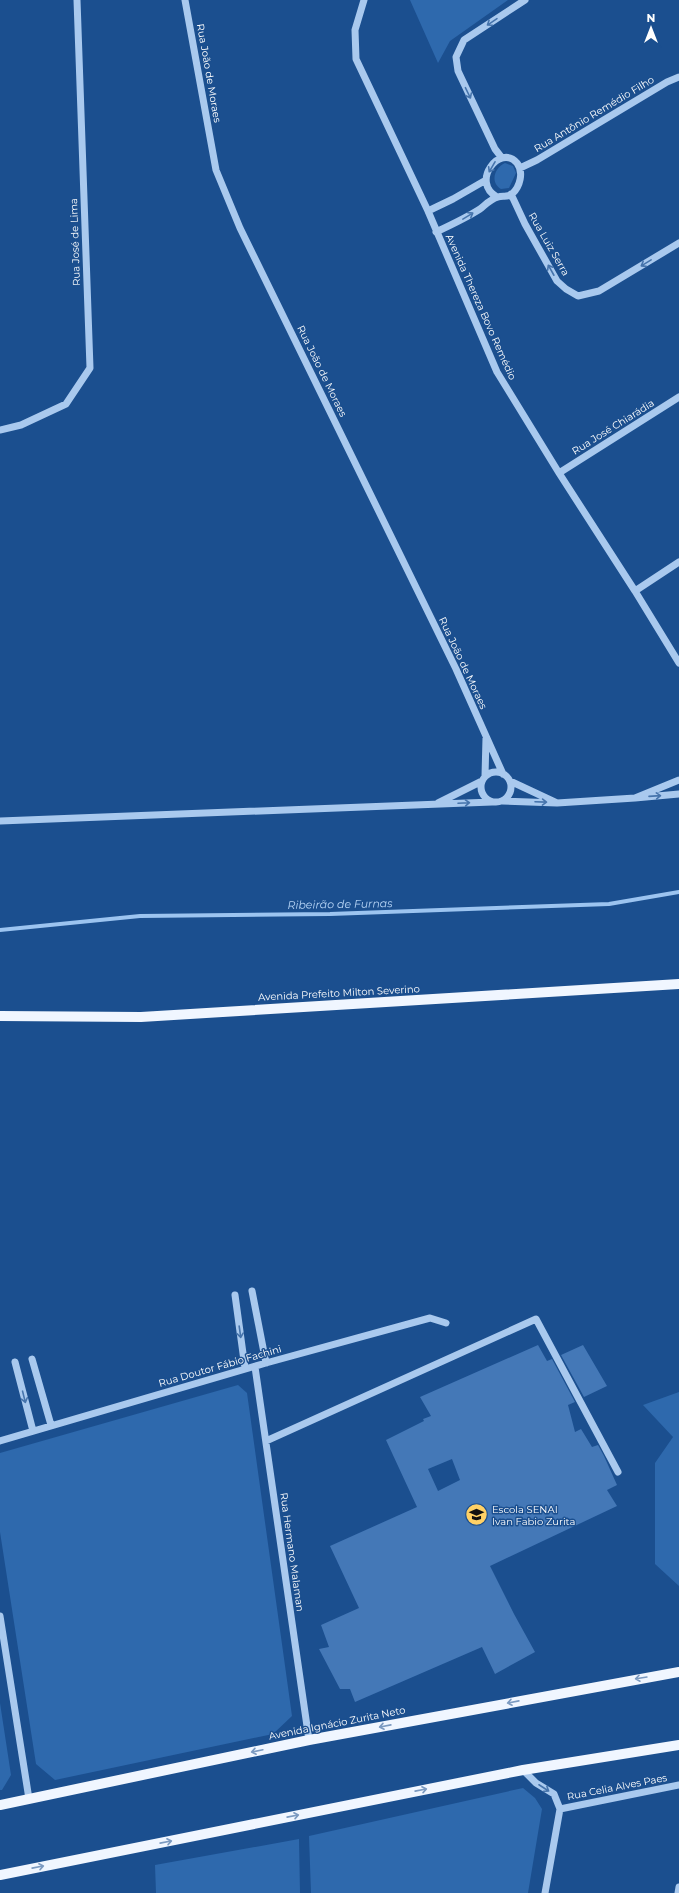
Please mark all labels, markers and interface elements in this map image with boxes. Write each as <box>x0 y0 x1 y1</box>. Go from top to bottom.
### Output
north arrow <box>631 8 671 48</box>
text: N <box>647 11 655 25</box>
one-way arrow <box>486 18 498 26</box>
street label: Rua João de Moraes <box>194 23 224 124</box>
street label: Rua Antônio Remédio Filho <box>532 73 656 155</box>
one-way arrow <box>465 87 472 99</box>
one-way arrow <box>487 161 495 173</box>
street label: Rua José de Lima <box>67 198 83 286</box>
street label: Rua Luiz Serra <box>526 210 572 278</box>
one-way arrow <box>462 212 473 220</box>
street label: Avenida Thereza Bovo Remédio <box>443 232 519 382</box>
one-way arrow <box>641 259 652 267</box>
one-way arrow <box>546 264 554 276</box>
street label: Rua João de Moraes <box>294 323 350 419</box>
street label: Rua José Chiarádia <box>569 396 657 458</box>
street label: Rua João de Moraes <box>436 615 490 711</box>
one-way arrow <box>648 793 661 800</box>
one-way arrow <box>457 799 470 807</box>
one-way arrow <box>534 799 547 806</box>
water label: Ribeirão de Furnas <box>287 896 393 912</box>
street label: Avenida Prefeito Milton Severino <box>258 982 420 1004</box>
one-way arrow <box>236 1325 244 1338</box>
street label: Rua Doutor Fábio Fachini <box>157 1342 283 1390</box>
one-way arrow <box>21 1390 29 1403</box>
street label: Rua Hermano Malaman <box>277 1492 307 1612</box>
school or university icon: Escola SENAI Ivan Fabio Zurita <box>463 1502 489 1528</box>
place label: Escola SENAI Ivan Fabio Zurita <box>492 1503 575 1528</box>
one-way arrow <box>634 1675 647 1683</box>
one-way arrow <box>507 1698 520 1706</box>
street label: Avenida Ignácio Zurita Neto <box>268 1703 406 1743</box>
one-way arrow <box>379 1722 392 1730</box>
one-way arrow <box>251 1748 264 1756</box>
street label: Rua Celia Alves Paes <box>566 1771 668 1803</box>
one-way arrow <box>538 1784 549 1792</box>
one-way arrow <box>414 1786 427 1794</box>
one-way arrow <box>286 1812 299 1820</box>
one-way arrow <box>159 1837 172 1845</box>
one-way arrow <box>31 1863 44 1871</box>

